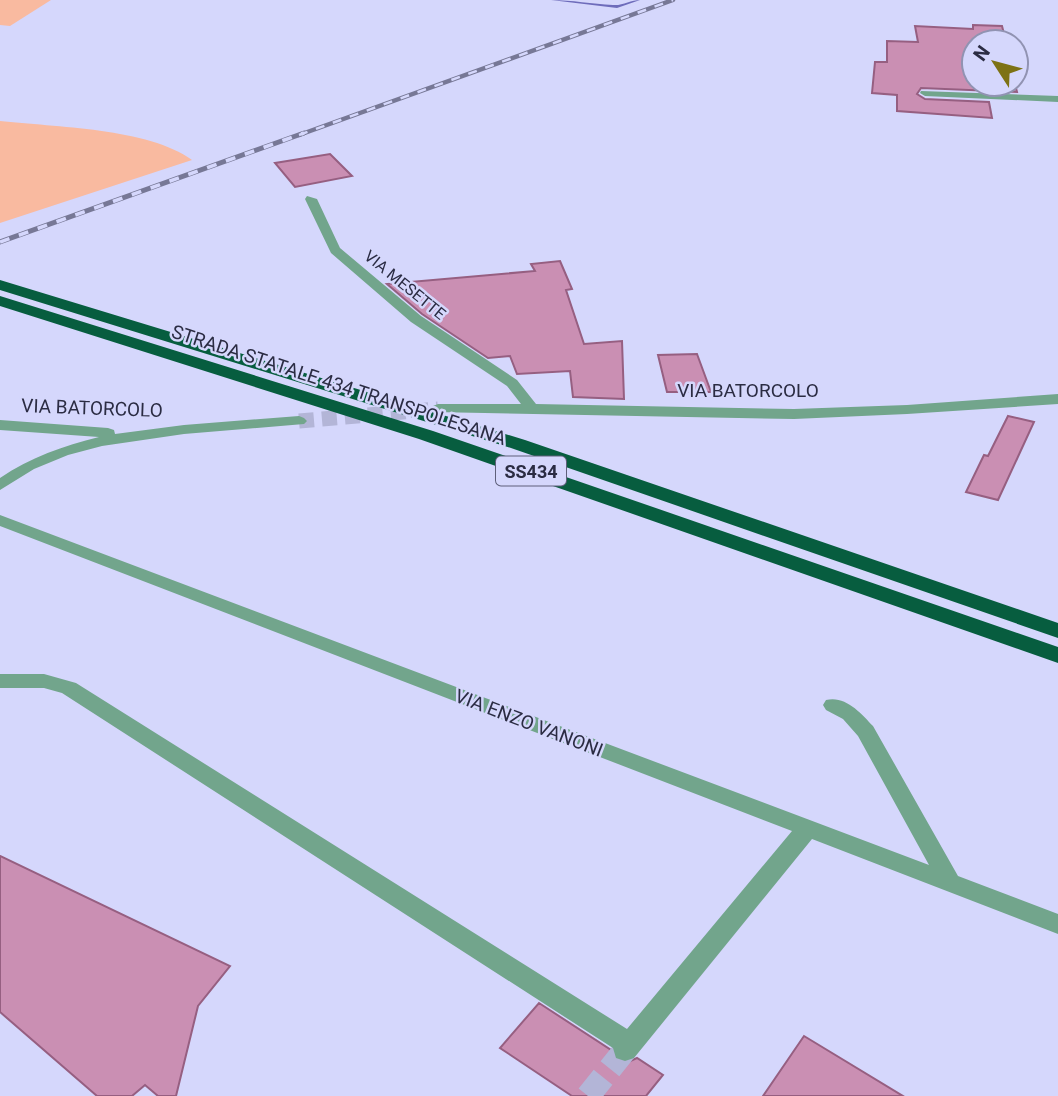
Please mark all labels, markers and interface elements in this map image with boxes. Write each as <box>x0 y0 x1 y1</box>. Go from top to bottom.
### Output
north arrow <box>960 28 1030 98</box>
text: N <box>968 41 995 65</box>
street label: VIA MESETTE <box>360 246 450 324</box>
street label: STRADA STATALE 434 TRANSPOLESANA <box>169 320 510 450</box>
street label: VIA BATORCOLO <box>677 379 819 402</box>
street label: VIA BATORCOLO <box>21 394 163 422</box>
road number: SS434 <box>496 457 566 486</box>
street label: VIA ENZO VANONI <box>452 684 606 762</box>

